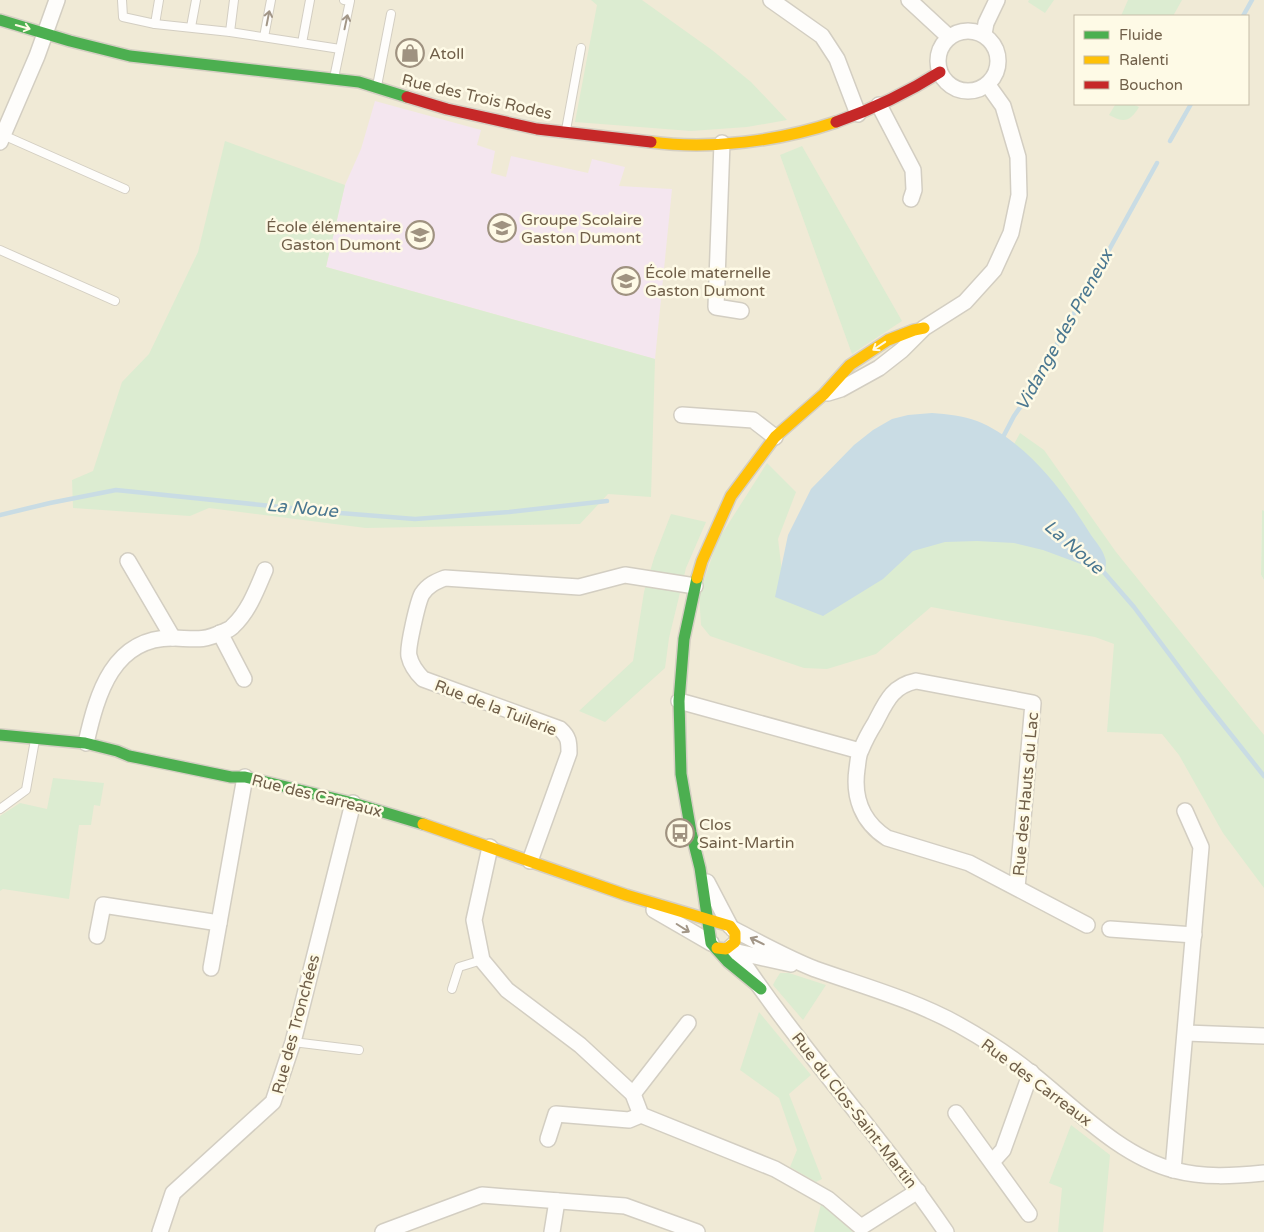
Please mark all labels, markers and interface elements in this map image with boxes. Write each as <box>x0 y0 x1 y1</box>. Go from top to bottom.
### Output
one-way arrow <box>263 11 273 27</box>
one-way arrow <box>342 14 351 30</box>
legend <box>1074 15 1249 105</box>
one-way arrow <box>14 22 30 32</box>
text: Fluide <box>1119 26 1163 44</box>
shop icon: Atoll <box>395 38 425 68</box>
place label: Atoll <box>429 44 464 64</box>
text: Ralenti <box>1119 51 1169 69</box>
street label: Rue des Trois Rodes <box>400 70 554 124</box>
text: Bouchon <box>1119 76 1183 94</box>
place label: Groupe Scolaire Gaston Dumont <box>521 210 642 248</box>
school or university icon: Groupe Scolaire Gaston Dumont <box>487 213 517 243</box>
place label: École élémentaire Gaston Dumont <box>266 217 401 255</box>
school or university icon: École élémentaire Gaston Dumont <box>405 220 435 250</box>
water label: Vidange des Preneux <box>1011 244 1119 414</box>
place label: École maternelle Gaston Dumont <box>645 263 771 301</box>
school or university icon: École maternelle Gaston Dumont <box>611 266 641 296</box>
one-way arrow <box>872 341 886 351</box>
water label: La Noue <box>265 494 339 522</box>
water label: La Noue <box>1040 515 1109 579</box>
street label: Rue de la Tuilerie <box>432 675 560 740</box>
street label: Rue des Hauts du Lac <box>1009 711 1043 877</box>
street label: Rue des Carreaux <box>249 770 384 822</box>
place label: Clos Saint-Martin <box>699 815 794 853</box>
bus stop icon: Clos Saint-Martin <box>665 818 695 848</box>
one-way arrow <box>676 923 690 933</box>
one-way arrow <box>750 936 765 945</box>
street label: Rue des Tronchées <box>268 952 324 1096</box>
street label: Rue du Clos-Saint-Martin <box>787 1029 921 1193</box>
street label: Rue des Carreaux <box>977 1035 1096 1131</box>

